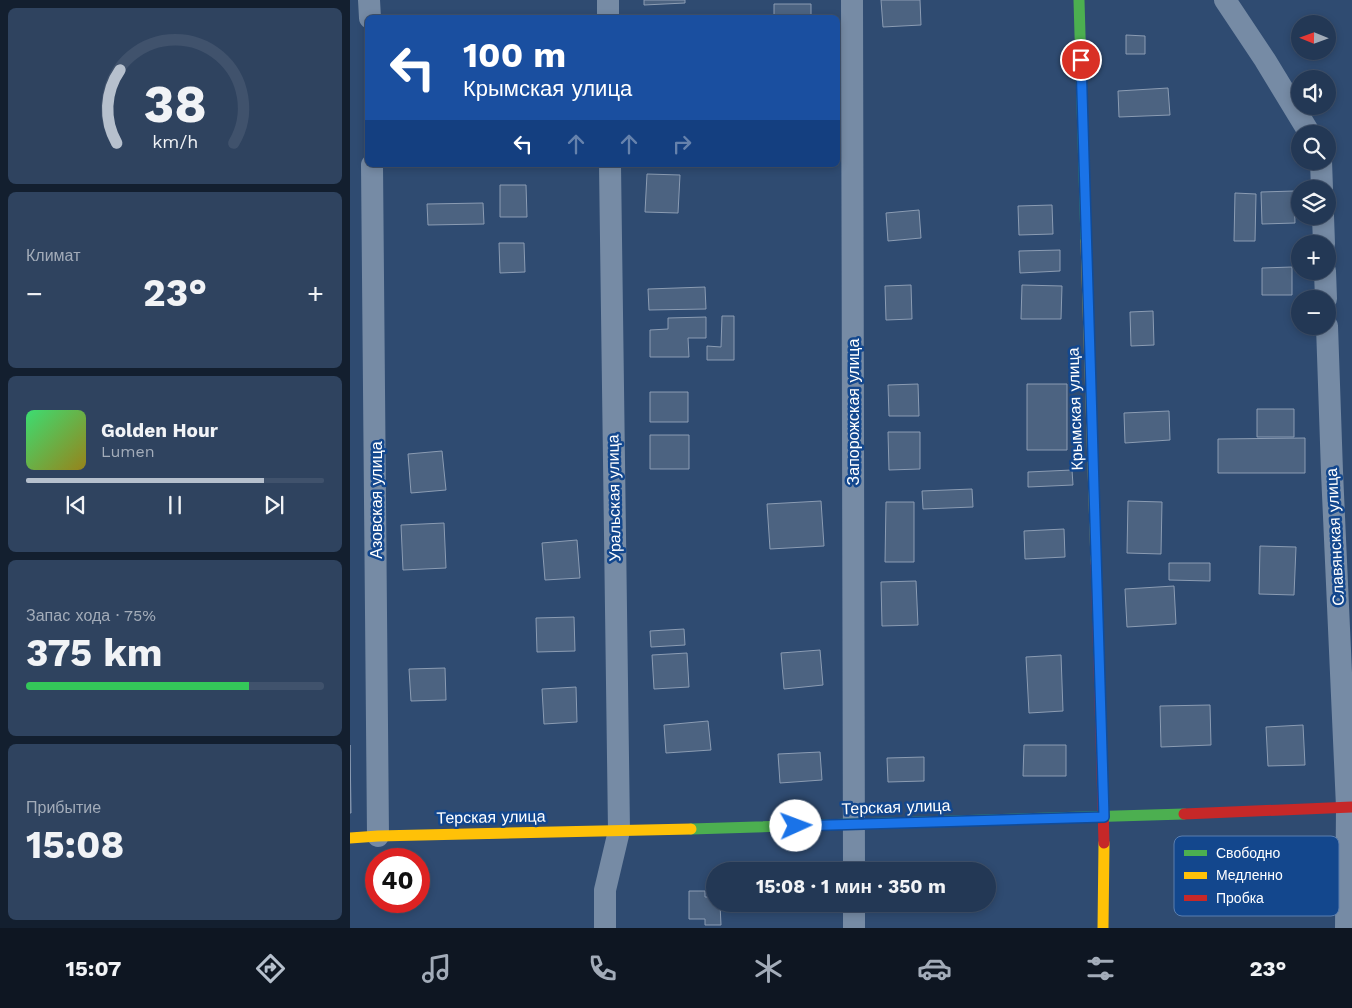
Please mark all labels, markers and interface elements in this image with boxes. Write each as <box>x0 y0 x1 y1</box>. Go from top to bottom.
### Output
north arrow <box>1291 15 1336 60</box>
map controls <box>1291 15 1336 335</box>
text: 100 m <box>463 34 566 76</box>
icon: left <box>380 35 445 100</box>
pin <box>1060 39 1102 81</box>
icon: arrive <box>1067 46 1095 74</box>
button: sound <box>1291 70 1336 115</box>
text: 38 <box>143 74 207 135</box>
text: Крымская улица <box>463 76 632 101</box>
button: search <box>1291 125 1336 170</box>
icon: left <box>509 130 537 158</box>
icon: ahead <box>562 130 590 158</box>
icon: ahead <box>615 130 643 158</box>
icon: right <box>668 130 696 158</box>
text: km/h <box>152 131 198 152</box>
button: layers <box>1291 180 1336 225</box>
button: + <box>1291 235 1336 280</box>
text: Климат <box>26 246 80 265</box>
text: 23° <box>143 271 207 315</box>
text: − <box>26 277 43 310</box>
text: + <box>307 277 324 310</box>
button: − <box>1291 290 1336 335</box>
street label: Запорожская улица <box>844 339 863 485</box>
street label: Крымская улица <box>1063 347 1087 471</box>
text: Golden Hour <box>101 419 218 442</box>
street label: Уральская улица <box>603 434 625 562</box>
street label: Азовская улица <box>367 441 386 559</box>
text: Lumen <box>101 442 155 461</box>
street label: Славянская улица <box>1322 468 1348 606</box>
icon: previous <box>62 491 90 519</box>
icon: pause <box>161 491 189 519</box>
icon: next <box>260 491 288 519</box>
text: Запас хода · 75% <box>26 606 156 625</box>
text: 375 km <box>26 631 163 675</box>
street label: Терская улица <box>841 796 951 818</box>
text: Прибытие <box>26 798 101 817</box>
position arrow <box>769 799 821 851</box>
street label: Терская улица <box>436 807 546 827</box>
text: 15:08 <box>26 823 124 867</box>
legend <box>1174 836 1339 916</box>
text: Свободно <box>1216 845 1281 861</box>
speed limit sign: 40 <box>365 848 430 913</box>
text: Медленно <box>1216 867 1283 883</box>
text: 15:08 · 1 мин · 350 m <box>756 875 946 898</box>
text: Пробка <box>1216 890 1264 906</box>
icon: directions <box>253 951 288 986</box>
icon: music <box>419 951 454 986</box>
icon: phone <box>585 951 620 986</box>
icon: climate <box>751 951 786 986</box>
icon: car <box>917 951 952 986</box>
icon: filters <box>1083 951 1118 986</box>
text: 15:07 <box>66 956 122 981</box>
text: 23° <box>1249 956 1286 981</box>

